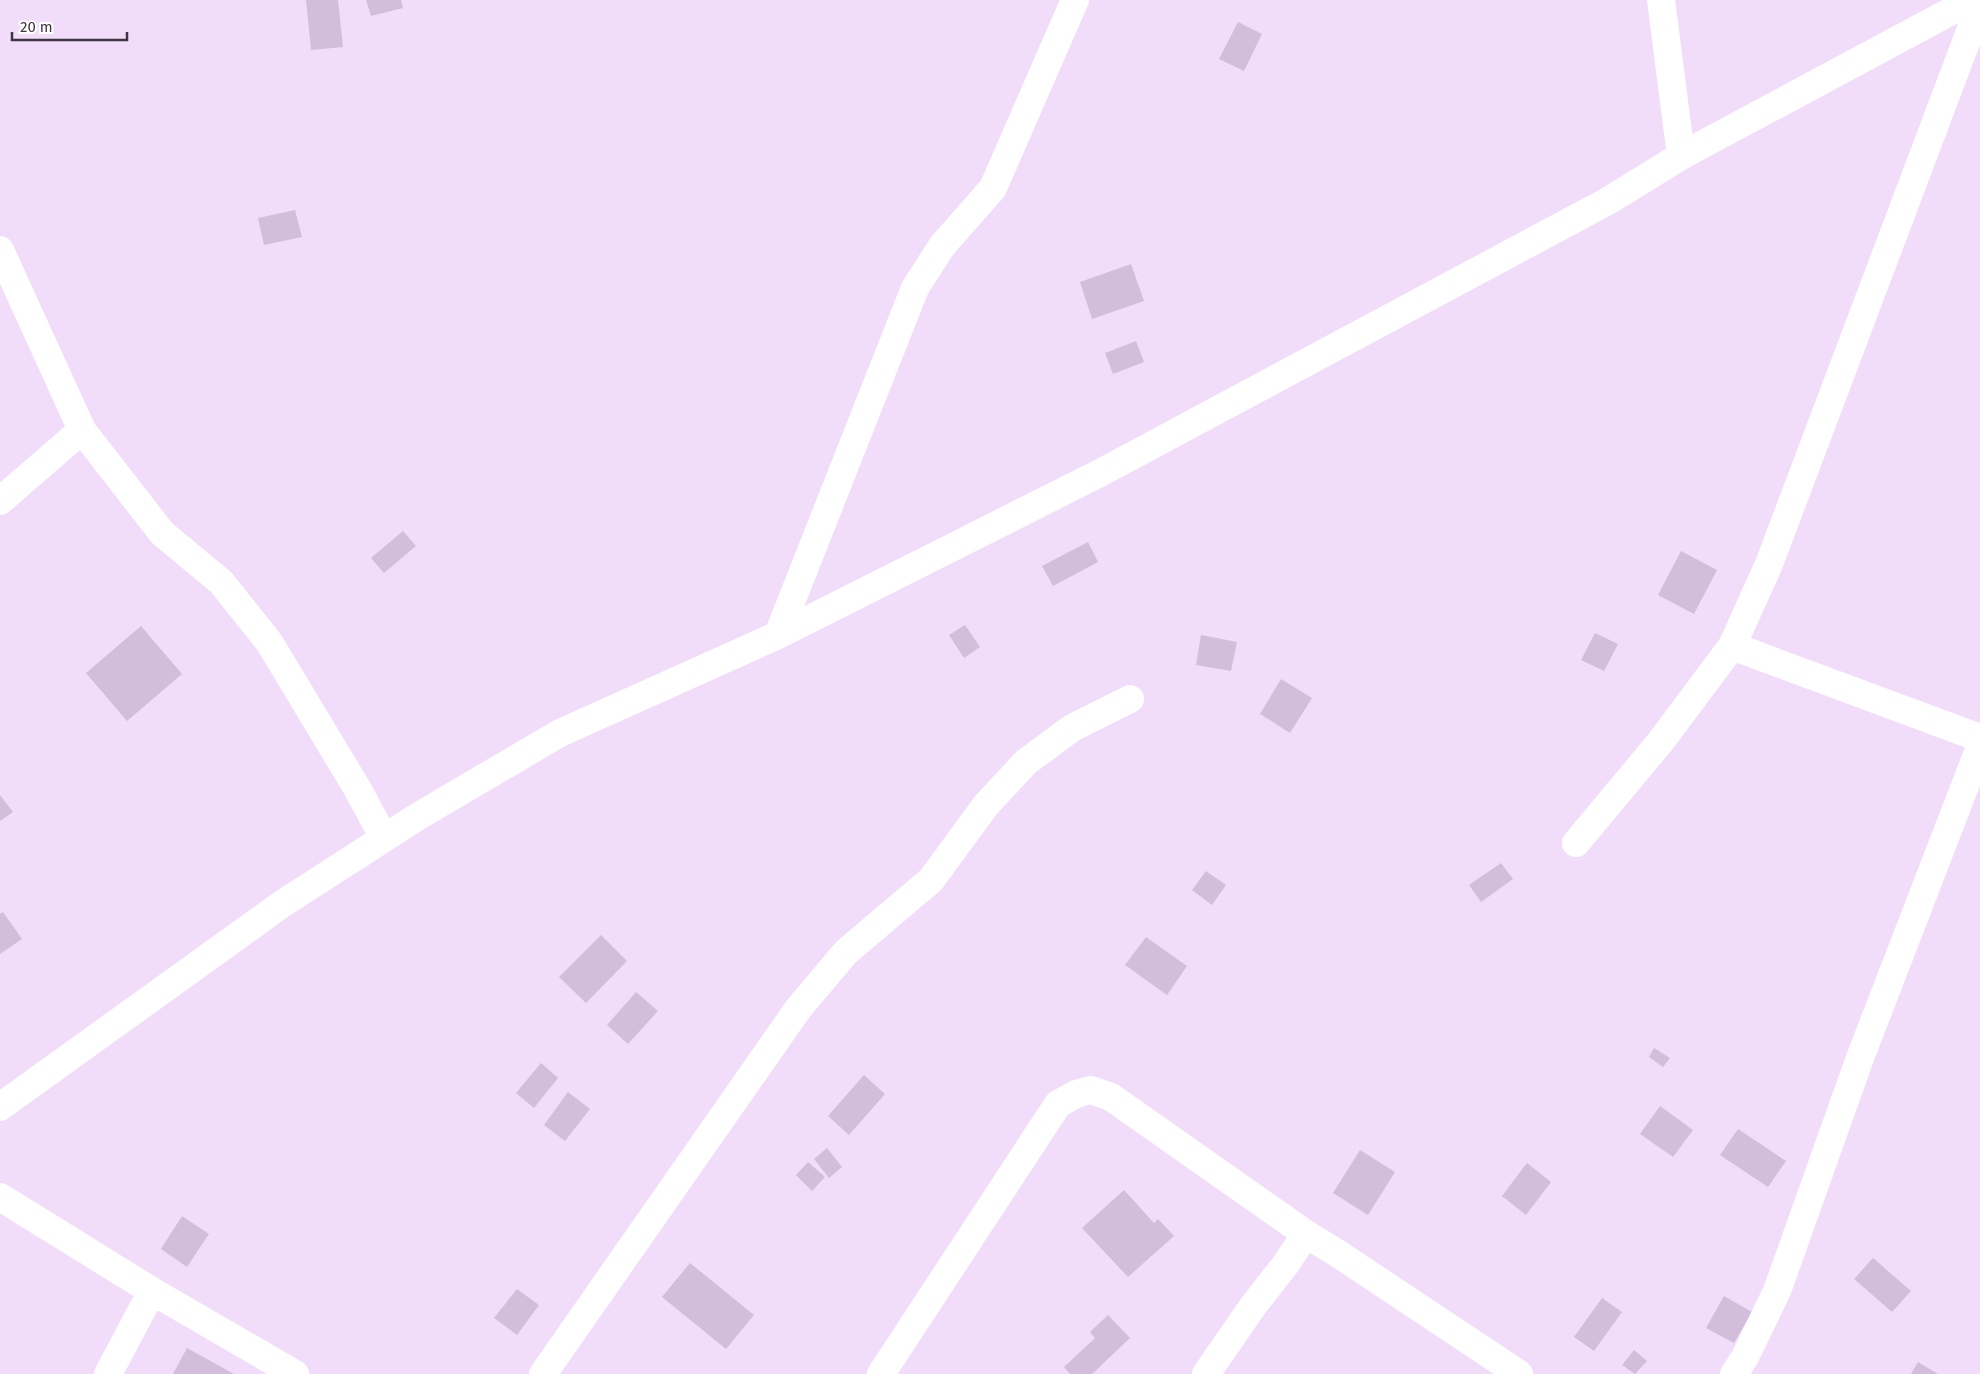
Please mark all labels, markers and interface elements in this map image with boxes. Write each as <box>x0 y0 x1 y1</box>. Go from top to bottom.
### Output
scale bar <box>12 10 128 42</box>
text: 20 m <box>20 18 53 36</box>

